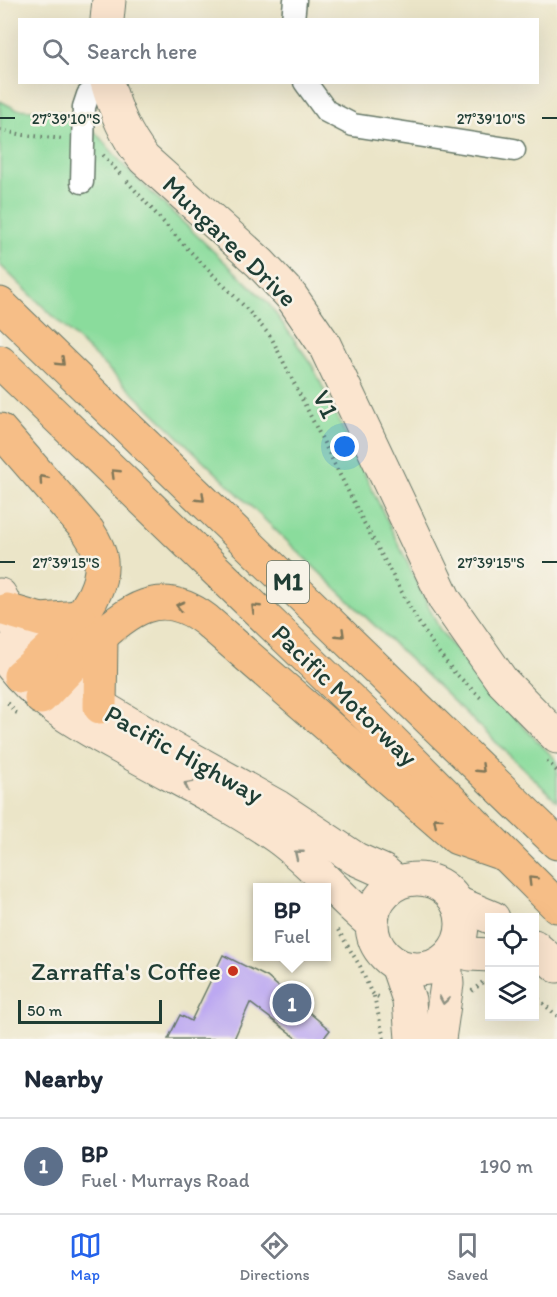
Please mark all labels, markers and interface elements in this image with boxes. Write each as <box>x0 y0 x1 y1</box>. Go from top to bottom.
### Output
search box <box>18 18 539 84</box>
icon: search <box>39 35 72 68</box>
text: Search here <box>87 38 197 65</box>
text: 27°39'10"S <box>32 110 100 128</box>
text: 27°39'10"S <box>457 110 525 128</box>
street label: Mungaree Drive <box>156 169 304 313</box>
one-way arrow <box>54 355 65 366</box>
street label: V1 <box>306 385 346 423</box>
your location <box>330 432 359 461</box>
one-way arrow <box>111 469 122 480</box>
one-way arrow <box>39 475 50 486</box>
one-way arrow <box>195 491 205 502</box>
text: 27°39'15"S <box>32 554 100 572</box>
text: 27°39'15"S <box>457 554 525 572</box>
road number: M1 <box>267 561 309 603</box>
one-way arrow <box>175 601 185 614</box>
one-way arrow <box>252 605 263 616</box>
street label: Pacific Motorway <box>265 617 425 773</box>
one-way arrow <box>334 626 345 637</box>
street label: Pacific Highway <box>99 697 269 811</box>
one-way arrow <box>474 762 485 773</box>
one-way arrow <box>184 781 194 792</box>
one-way arrow <box>433 817 444 828</box>
one-way arrow <box>294 850 305 861</box>
one-way arrow <box>528 877 539 887</box>
popup <box>253 883 331 961</box>
text: BP <box>274 897 301 924</box>
map controls <box>485 913 539 1021</box>
button: locate <box>485 913 539 967</box>
text: Fuel <box>274 924 310 948</box>
place label: Zarraffa's Coffee <box>31 955 221 987</box>
marker: Zarraffa's Coffee <box>226 964 240 978</box>
button: layers <box>485 967 539 1021</box>
pin: 1 <box>272 980 312 1026</box>
one-way arrow <box>439 995 451 1004</box>
scale bar <box>18 997 162 1024</box>
text: 50 m <box>27 1001 62 1020</box>
text: Nearby <box>24 1062 103 1094</box>
text: BP <box>81 1141 108 1168</box>
text: 1 <box>39 1154 48 1178</box>
text: 190 m <box>480 1154 533 1178</box>
text: Fuel · Murrays Road <box>81 1168 249 1192</box>
tab: Map <box>69 1229 102 1284</box>
tab: Directions <box>239 1229 310 1284</box>
tab: Saved <box>447 1229 488 1284</box>

